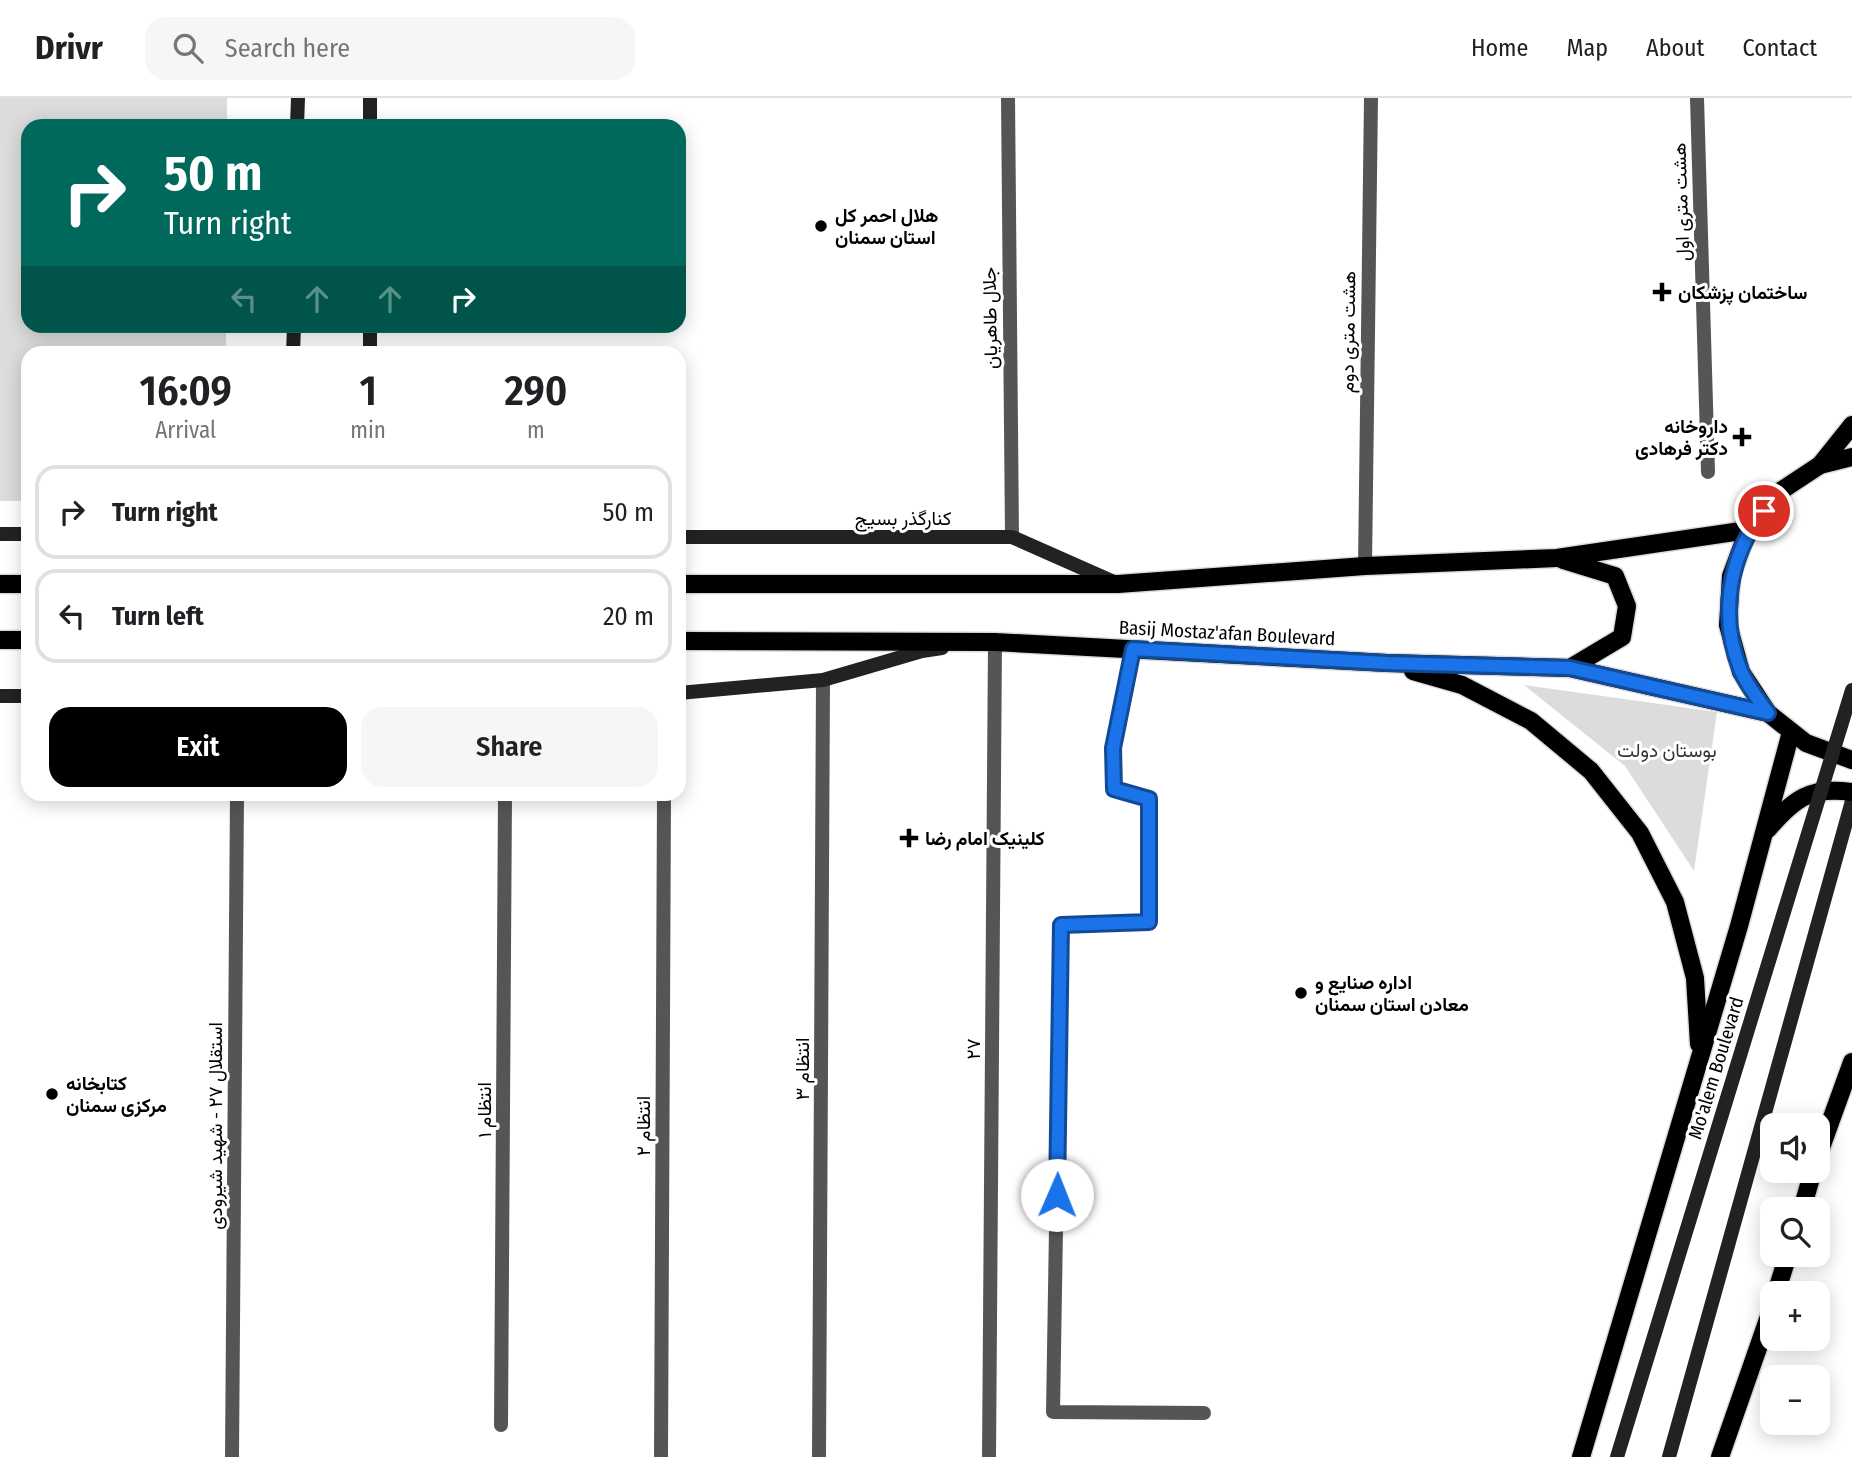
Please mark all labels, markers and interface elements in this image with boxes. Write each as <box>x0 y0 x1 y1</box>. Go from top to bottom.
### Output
search box <box>145 17 635 80</box>
text: Drivr <box>35 28 103 68</box>
icon: search <box>169 29 207 67</box>
text: Search here <box>225 33 350 64</box>
text: Home <box>1471 34 1528 62</box>
text: Map <box>1566 34 1608 62</box>
text: About <box>1646 34 1704 62</box>
text: Contact <box>1742 34 1817 62</box>
street label: هشت متری اول <box>1667 142 1695 262</box>
text: 50 m <box>164 144 262 203</box>
icon: right <box>49 147 140 238</box>
text: Turn right <box>164 204 291 242</box>
place label: هلال احمر کل استان سمنان <box>835 204 938 249</box>
marker: هلال احمر کل استان سمنان <box>813 218 829 234</box>
street label: جلال طاهریان <box>978 267 1002 369</box>
street label: هشت متری دوم <box>1335 271 1362 393</box>
icon: left <box>225 280 263 318</box>
icon: ahead <box>298 280 336 318</box>
icon: ahead <box>371 280 409 318</box>
icon: right <box>444 280 482 318</box>
place label: ساختمان پزشکان <box>1678 281 1808 306</box>
marker: ساختمان پزشکان <box>1652 282 1672 302</box>
text: 16:09 <box>140 366 232 416</box>
text: 1 <box>359 366 377 416</box>
text: 290 <box>504 366 567 416</box>
place label: داروخانه دکتر فرهادی <box>1635 415 1728 461</box>
text: Arrival <box>155 416 216 444</box>
text: min <box>350 416 386 444</box>
text: m <box>527 416 545 444</box>
marker: داروخانه دکتر فرهادی <box>1734 429 1750 445</box>
pin <box>1734 481 1794 541</box>
icon: arrive <box>1745 492 1783 530</box>
icon: right <box>53 493 91 531</box>
text: Turn right <box>112 497 218 528</box>
text: 50 m <box>602 497 654 528</box>
street label: کنارگذر بسیج <box>855 507 951 532</box>
icon: left <box>53 597 91 635</box>
text: Turn left <box>112 601 204 632</box>
text: 20 m <box>603 601 654 632</box>
street label: Basij Mostaz'afan Boulevard <box>1118 616 1336 650</box>
button: Exit <box>49 707 347 787</box>
button: Share <box>361 707 658 787</box>
park label: بوستان دولت <box>1617 739 1717 762</box>
place label: کلینیک امام رضا <box>925 827 1045 851</box>
marker: کلینیک امام رضا <box>899 828 919 848</box>
place label: اداره صنایع و معادن استان سمنان <box>1315 971 1469 1016</box>
marker: اداره صنایع و معادن استان سمنان <box>1293 985 1309 1001</box>
street label: Mo'alem Boulevard <box>1683 994 1749 1142</box>
street label: استقلال ۲۷ - شهید شیرودی <box>204 1022 227 1230</box>
street label: انتظام ۳ <box>791 1038 815 1100</box>
street label: ۲۷ <box>962 1038 985 1060</box>
place label: کتابخانه مرکزی سمنان <box>66 1072 167 1118</box>
street label: انتظام ۱ <box>473 1082 497 1138</box>
marker: کتابخانه مرکزی سمنان <box>44 1086 60 1102</box>
street label: انتظام ۲ <box>632 1096 656 1156</box>
map controls <box>1760 1113 1830 1435</box>
button: sound <box>1760 1113 1830 1183</box>
position arrow <box>1020 1158 1094 1232</box>
button: search <box>1760 1197 1830 1267</box>
button: + <box>1760 1281 1830 1351</box>
button: − <box>1760 1365 1830 1435</box>

